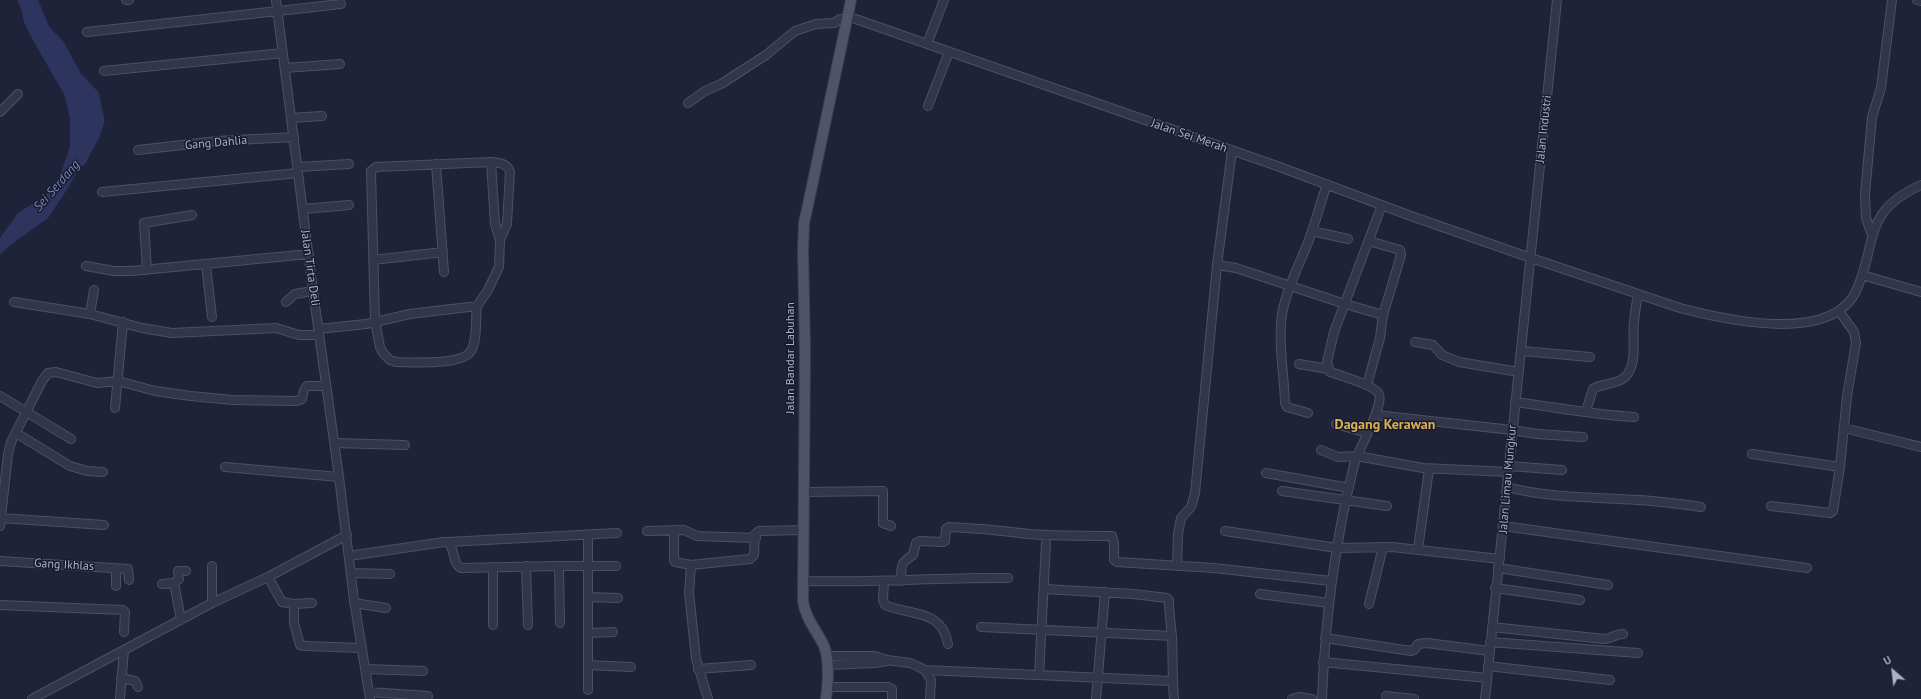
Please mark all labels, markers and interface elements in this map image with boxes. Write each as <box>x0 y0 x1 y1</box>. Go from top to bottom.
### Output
street label: Jalan Industri <box>1533 94 1555 164</box>
street label: Jalan Sei Merah <box>1149 116 1229 156</box>
street label: Gang Dahlia <box>184 133 248 153</box>
water label: Sei Serdang <box>31 157 83 215</box>
street label: Jalan Tirta Deli <box>298 229 322 307</box>
street label: Jalan Bandar Labuhan <box>784 302 798 414</box>
district label: Dagang Kerawan <box>1335 417 1435 433</box>
street label: Jalan Limau Mungkur <box>1496 424 1520 534</box>
street label: Gang Ikhlas <box>34 556 94 574</box>
north arrow <box>1873 651 1913 691</box>
text: U <box>1881 653 1894 668</box>

